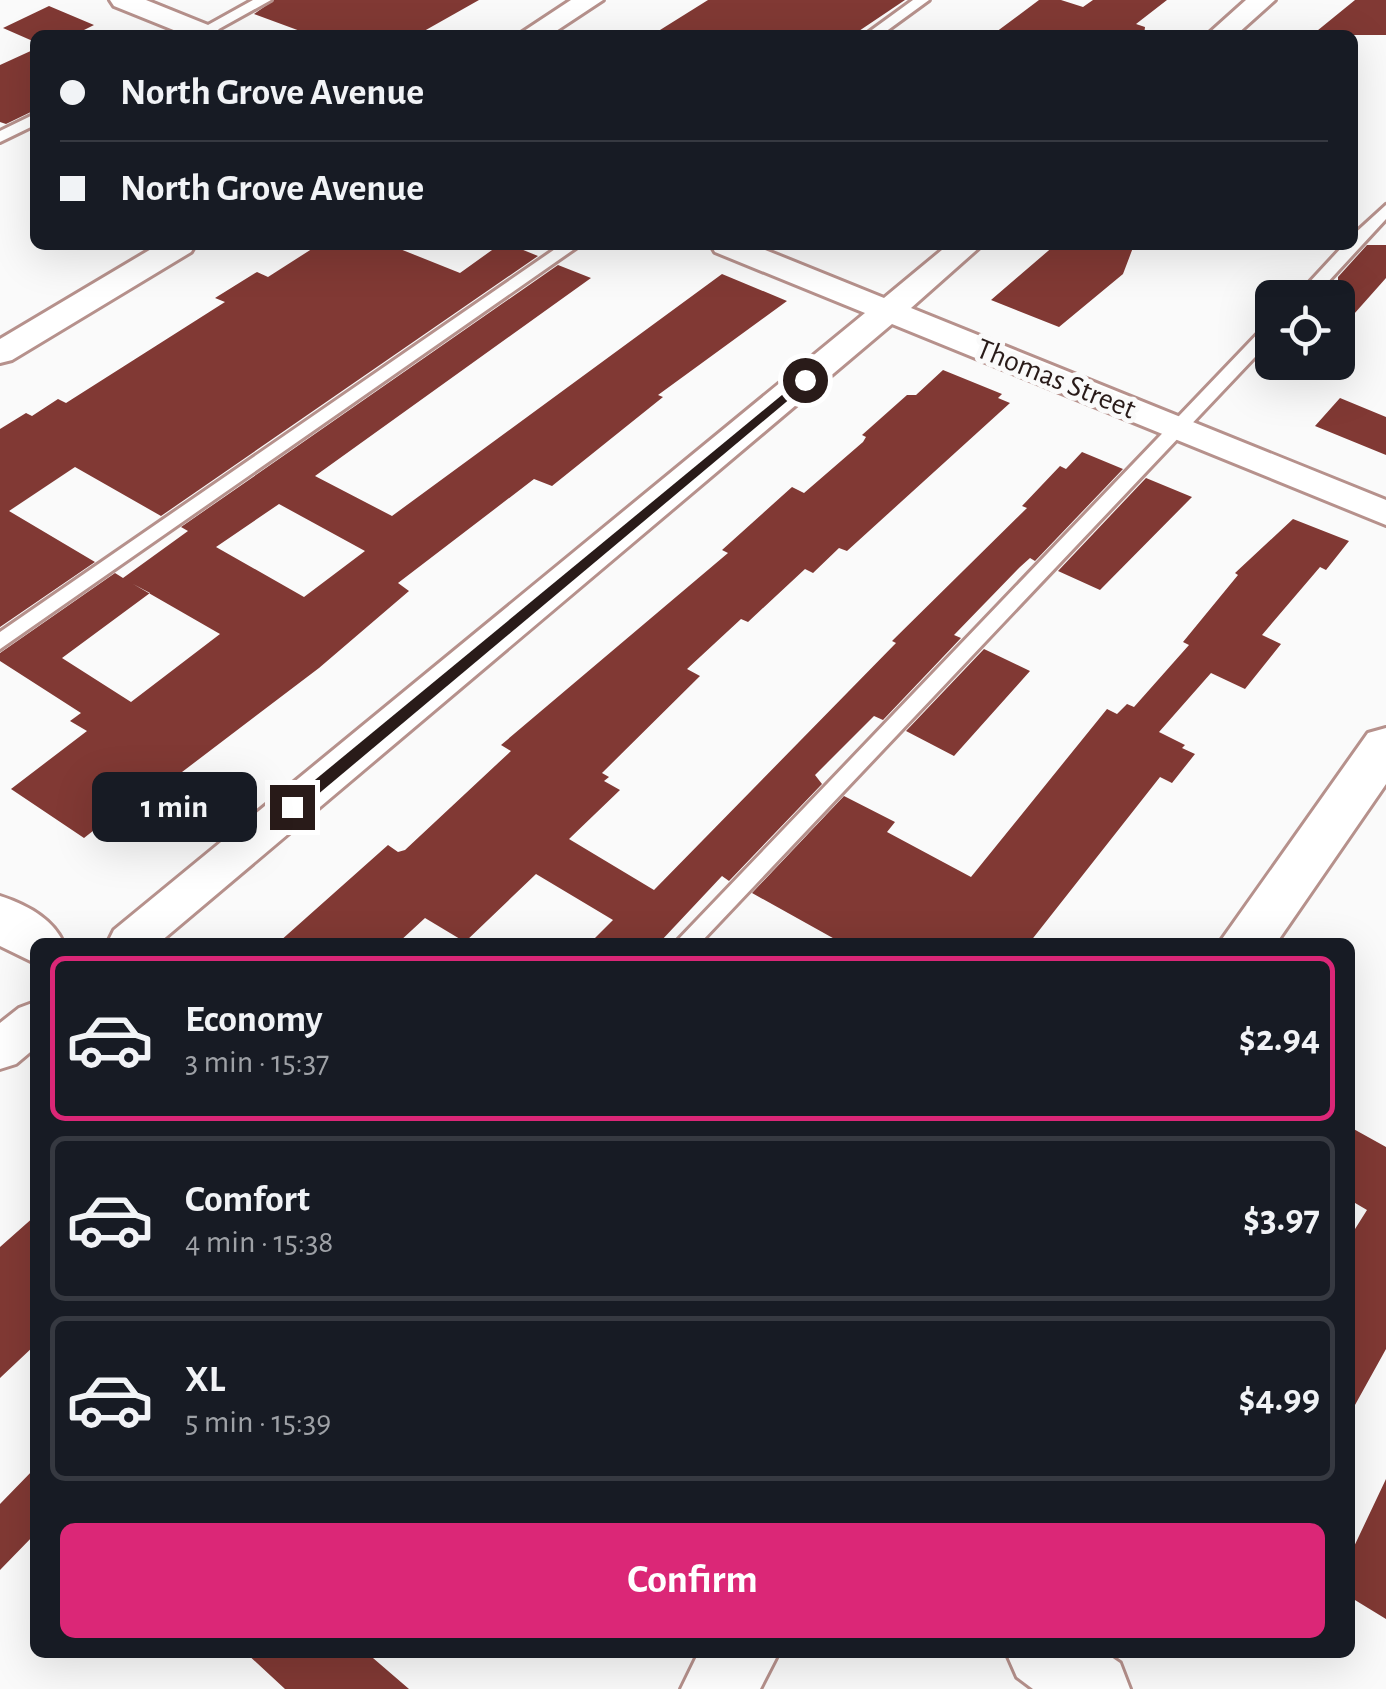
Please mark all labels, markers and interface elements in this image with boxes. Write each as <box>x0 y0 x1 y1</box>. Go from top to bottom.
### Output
text: North Grove Avenue <box>120 74 424 112</box>
text: North Grove Avenue <box>120 170 424 208</box>
map controls <box>1255 280 1355 380</box>
button: locate <box>1255 280 1355 380</box>
street label: Thomas Street <box>972 333 1140 425</box>
route start <box>783 358 828 403</box>
callout: 1 min <box>92 772 257 842</box>
route end <box>270 785 315 830</box>
text: 1 min <box>141 791 208 823</box>
icon: car <box>65 994 155 1084</box>
text: Economy <box>185 1001 323 1039</box>
text: $2.94 <box>1239 1020 1320 1058</box>
text: 3 min · 15:37 <box>185 1046 329 1078</box>
icon: car <box>65 1174 155 1264</box>
text: Comfort <box>185 1181 310 1219</box>
text: $3.97 <box>1243 1200 1320 1238</box>
text: 4 min · 15:38 <box>185 1226 333 1258</box>
icon: car <box>65 1354 155 1444</box>
text: XL <box>185 1361 225 1399</box>
text: $4.99 <box>1238 1380 1320 1418</box>
text: 5 min · 15:39 <box>185 1406 331 1438</box>
button: Confirm <box>60 1523 1325 1638</box>

